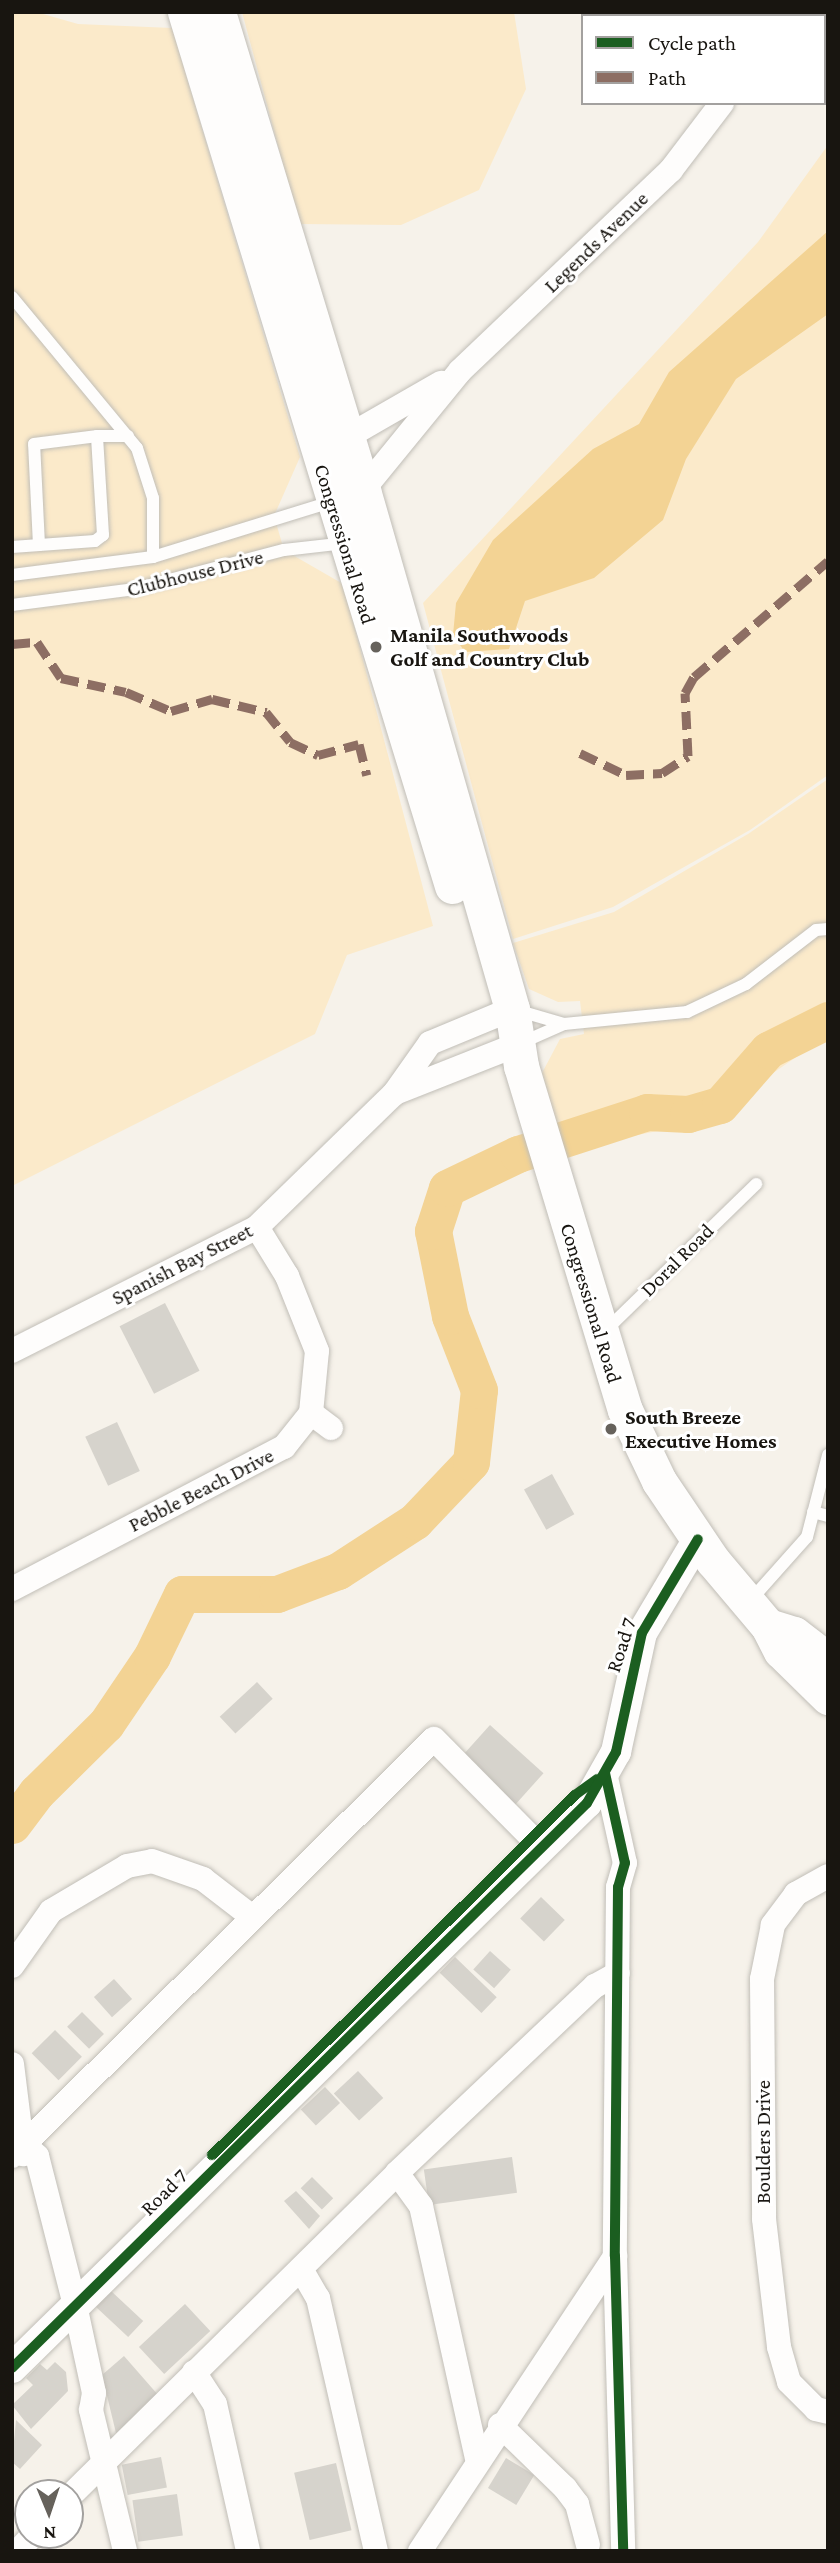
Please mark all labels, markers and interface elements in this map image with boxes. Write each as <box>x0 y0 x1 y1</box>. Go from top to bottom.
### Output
legend <box>581 14 826 105</box>
text: Cycle path <box>648 31 736 55</box>
text: Path <box>648 66 686 90</box>
street label: Legends Avenue <box>539 186 653 298</box>
street label: Congressional Road <box>309 461 381 627</box>
street label: Clubhouse Drive <box>124 544 266 602</box>
place label: Manila Southwoods Golf and Country Club <box>390 622 589 672</box>
marker: Manila Southwoods Golf and Country Club <box>368 639 384 655</box>
street label: Spanish Bay Street <box>107 1218 257 1310</box>
street label: Doral Road <box>635 1218 719 1302</box>
street label: Congressional Road <box>555 1220 627 1386</box>
place label: South Breeze Executive Homes <box>625 1404 777 1454</box>
marker: South Breeze Executive Homes <box>603 1421 619 1437</box>
street label: Pebble Beach Drive <box>124 1443 278 1537</box>
street label: Road 7 <box>600 1614 642 1676</box>
street label: Boulders Drive <box>750 2080 776 2204</box>
street label: Road 7 <box>135 2163 193 2221</box>
north arrow <box>14 2479 84 2549</box>
text: N <box>43 2523 57 2544</box>

